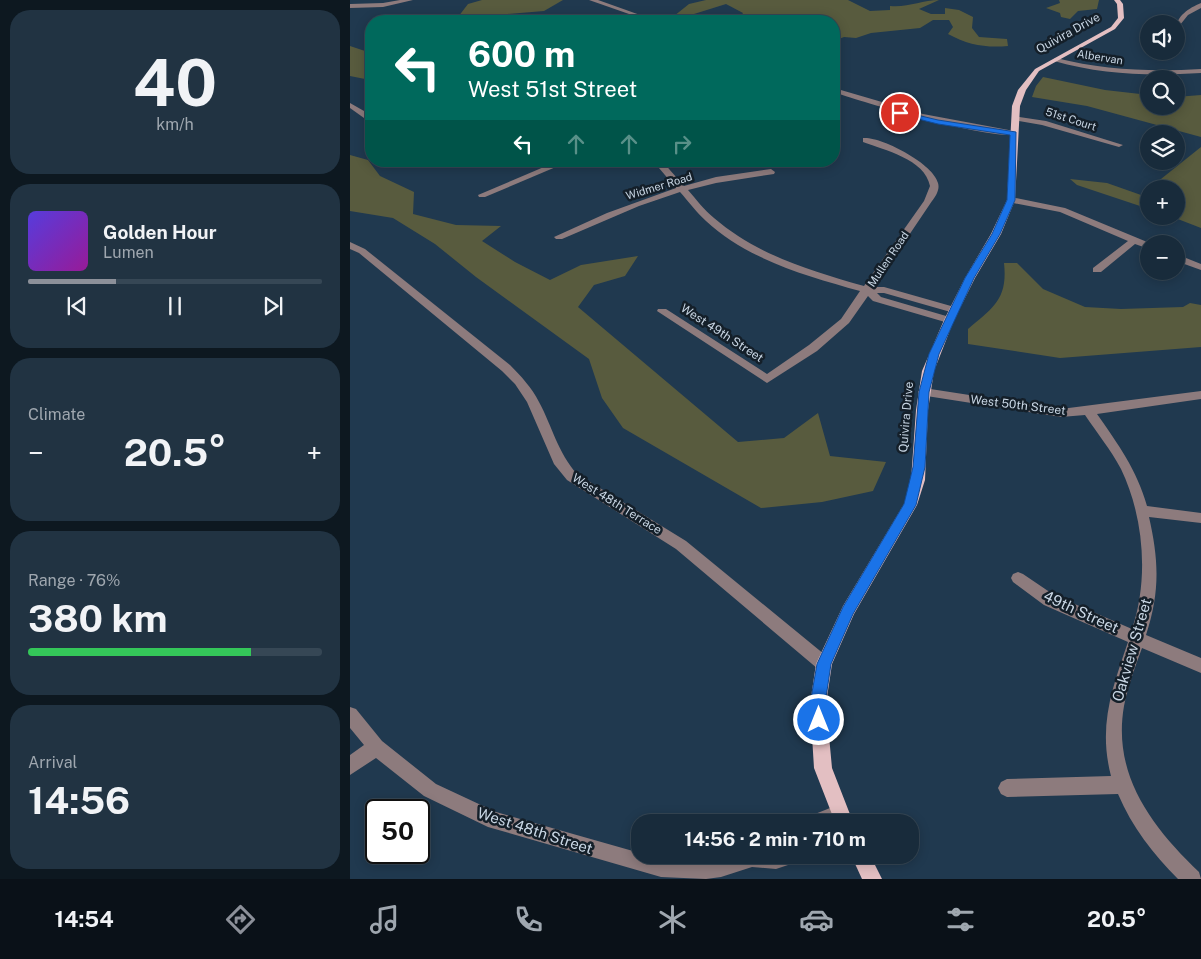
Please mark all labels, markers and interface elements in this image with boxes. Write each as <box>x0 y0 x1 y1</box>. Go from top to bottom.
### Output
street label: Quivira Drive <box>1034 10 1103 56</box>
map controls <box>1140 15 1185 280</box>
button: sound <box>1140 15 1185 60</box>
text: 600 m <box>468 34 575 75</box>
icon: left <box>385 35 450 100</box>
text: 40 <box>133 44 217 121</box>
street label: Albervan <box>1076 47 1124 67</box>
button: search <box>1140 70 1185 115</box>
text: West 51st Street <box>468 76 637 102</box>
pin <box>879 92 921 134</box>
icon: arrive <box>886 99 914 127</box>
street label: 51st Court <box>1044 105 1098 133</box>
text: km/h <box>156 115 194 134</box>
button: layers <box>1140 125 1185 170</box>
icon: left <box>509 130 537 158</box>
icon: ahead <box>562 130 590 158</box>
icon: ahead <box>615 130 643 158</box>
icon: right <box>668 130 696 158</box>
street label: Widmer Road <box>624 170 694 202</box>
button: + <box>1140 180 1185 225</box>
text: Golden Hour <box>103 221 217 243</box>
street label: Mullen Road <box>865 229 911 289</box>
button: − <box>1140 235 1185 280</box>
text: Lumen <box>103 243 154 262</box>
icon: previous <box>63 292 91 320</box>
icon: pause <box>161 292 189 320</box>
icon: next <box>259 292 287 320</box>
street label: West 49th Street <box>678 301 766 365</box>
street label: Quivira Drive <box>896 381 916 453</box>
street label: West 50th Street <box>970 392 1067 418</box>
text: Climate <box>28 405 85 424</box>
text: 20.5° <box>124 430 226 475</box>
text: − <box>28 436 44 469</box>
text: + <box>306 436 322 469</box>
street label: West 48th Terrace <box>570 471 665 537</box>
text: Range · 76% <box>28 571 120 590</box>
street label: 49th Street <box>1041 587 1122 636</box>
text: 380 km <box>28 596 168 641</box>
street label: Oakview Street <box>1109 596 1154 703</box>
position arrow <box>792 693 844 745</box>
text: Arrival <box>28 753 77 772</box>
text: 14:56 <box>28 778 130 823</box>
speed limit sign: 50 <box>365 799 430 864</box>
street label: West 48th Street <box>475 804 595 857</box>
text: 14:56 · 2 min · 710 m <box>684 828 866 850</box>
icon: directions <box>223 902 258 937</box>
icon: music <box>367 902 402 937</box>
icon: phone <box>511 902 546 937</box>
icon: climate <box>655 902 690 937</box>
icon: car <box>799 902 834 937</box>
icon: filters <box>943 902 978 937</box>
text: 14:54 <box>55 906 114 932</box>
text: 20.5° <box>1087 906 1146 932</box>

